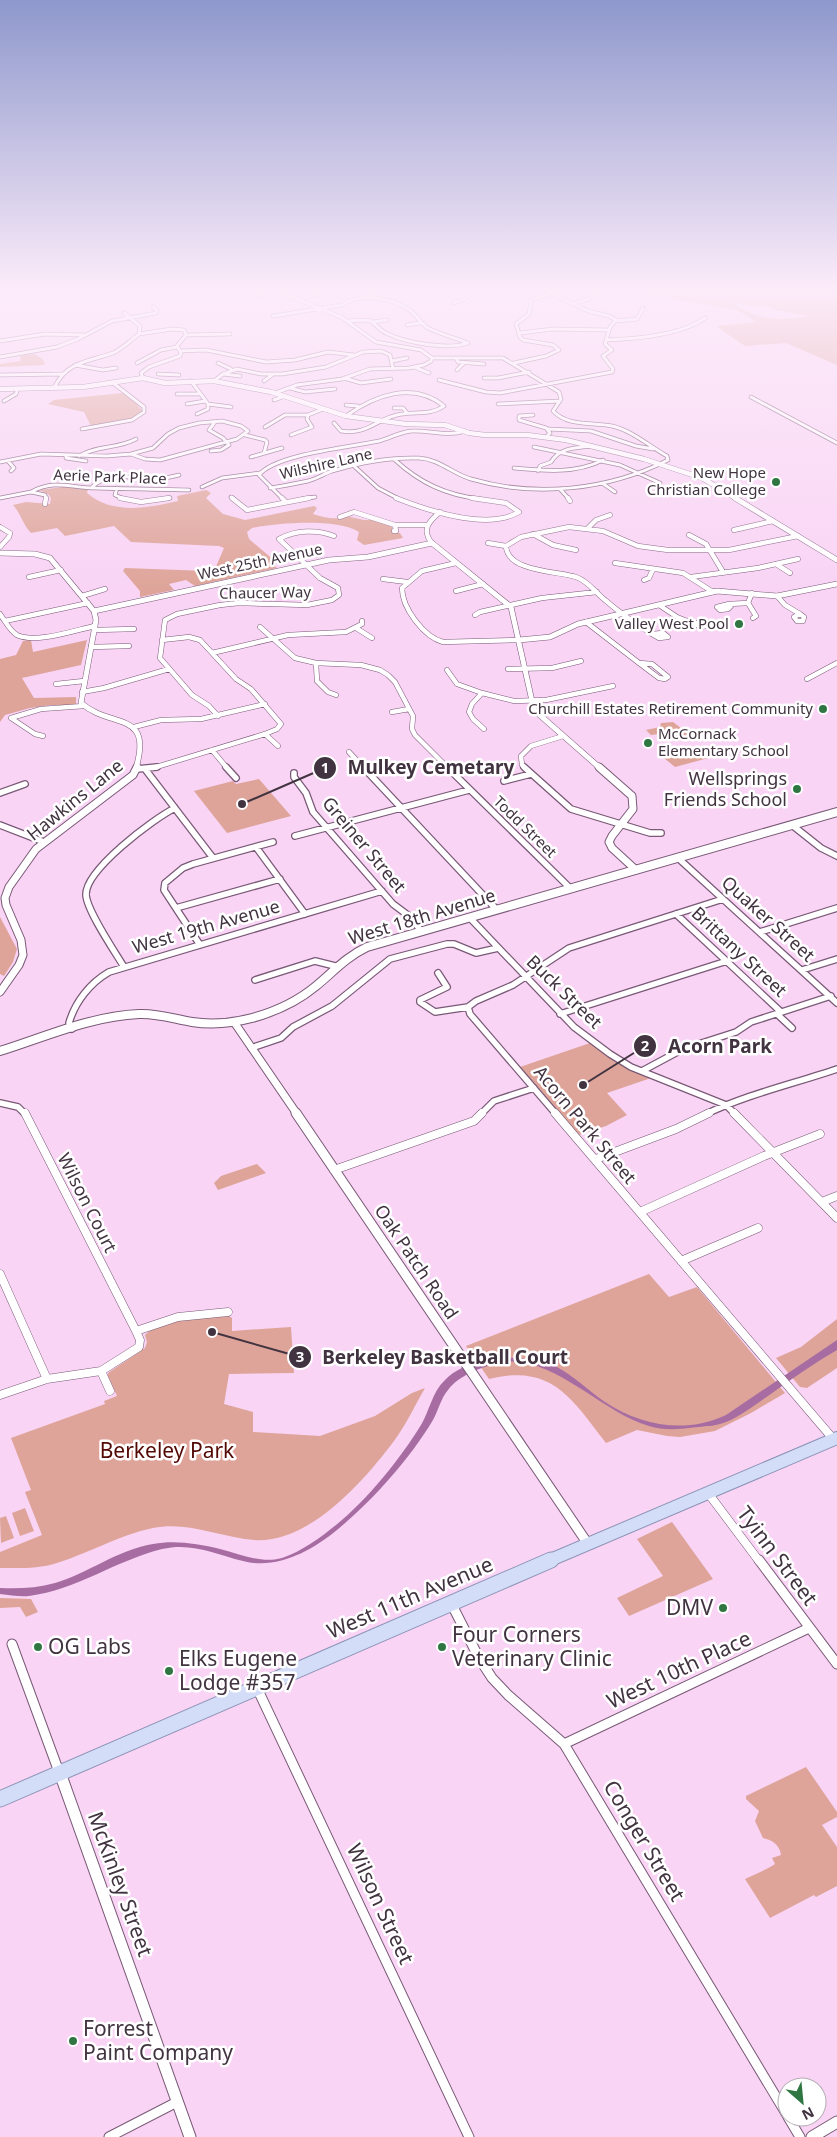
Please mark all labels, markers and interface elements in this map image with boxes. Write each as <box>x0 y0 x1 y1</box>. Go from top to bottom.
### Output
street label: Wilshire Lane <box>278 443 374 483</box>
place label: New Hope Christian College <box>647 462 766 499</box>
street label: Aerie Park Place <box>53 464 167 488</box>
marker: New Hope Christian College <box>770 476 782 488</box>
street label: West 25th Avenue <box>196 538 324 584</box>
street label: Chaucer Way <box>219 581 311 603</box>
place label: Valley West Pool <box>615 613 729 633</box>
marker: Valley West Pool <box>733 618 745 630</box>
place label: Churchill Estates Retirement Community <box>528 698 813 718</box>
marker: Churchill Estates Retirement Community <box>817 703 829 715</box>
place label: McCornack Elementary School <box>658 723 789 760</box>
marker: McCornack Elementary School <box>642 737 654 749</box>
callout: Mulkey Cemetary <box>312 751 524 785</box>
street label: Hawkins Lane <box>21 753 127 845</box>
text: Mulkey Cemetary <box>348 754 515 780</box>
text: 1 <box>321 757 329 777</box>
place label: Wellsprings Friends School <box>664 766 787 811</box>
marker: Wellsprings Friends School <box>791 783 803 795</box>
street label: Greiner Street <box>317 791 412 898</box>
street label: Todd Street <box>490 791 562 862</box>
street label: Quaker Street <box>717 870 821 967</box>
street label: West 18th Avenue <box>345 882 498 950</box>
street label: West 19th Avenue <box>129 893 282 959</box>
street label: Brittany Street <box>687 901 793 1002</box>
street label: Buck Street <box>522 949 608 1034</box>
callout: Acorn Park <box>633 1029 782 1063</box>
text: Acorn Park <box>668 1033 772 1059</box>
text: 2 <box>641 1035 650 1055</box>
street label: Acorn Park Street <box>529 1060 643 1189</box>
street label: Wilson Court <box>53 1149 123 1257</box>
street label: Oak Patch Road <box>370 1199 464 1324</box>
callout: Berkeley Basketball Court <box>287 1340 578 1374</box>
text: Berkeley Basketball Court <box>322 1344 568 1370</box>
text: 3 <box>296 1346 304 1366</box>
park label: Berkeley Park <box>100 1436 235 1464</box>
street label: Tyinn Street <box>731 1500 825 1611</box>
street label: West 11th Avenue <box>322 1549 497 1645</box>
place label: DMV <box>666 1593 713 1621</box>
marker: DMV <box>717 1602 729 1614</box>
place label: Four Corners Veterinary Clinic <box>452 1620 612 1672</box>
street label: West 10th Place <box>602 1623 755 1715</box>
place label: OG Labs <box>48 1632 131 1660</box>
marker: OG Labs <box>32 1641 44 1653</box>
marker: Four Corners Veterinary Clinic <box>436 1641 448 1653</box>
place label: Elks Eugene Lodge #357 <box>179 1644 297 1696</box>
marker: Elks Eugene Lodge #357 <box>163 1665 175 1677</box>
street label: Conger Street <box>598 1775 692 1907</box>
street label: McKinley Street <box>82 1807 160 1960</box>
street label: Wilson Street <box>341 1839 421 1969</box>
place label: Forrest Paint Company <box>83 2014 233 2066</box>
marker: Forrest Paint Company <box>67 2035 79 2047</box>
north arrow <box>777 2077 827 2127</box>
text: N <box>799 2103 818 2125</box>

